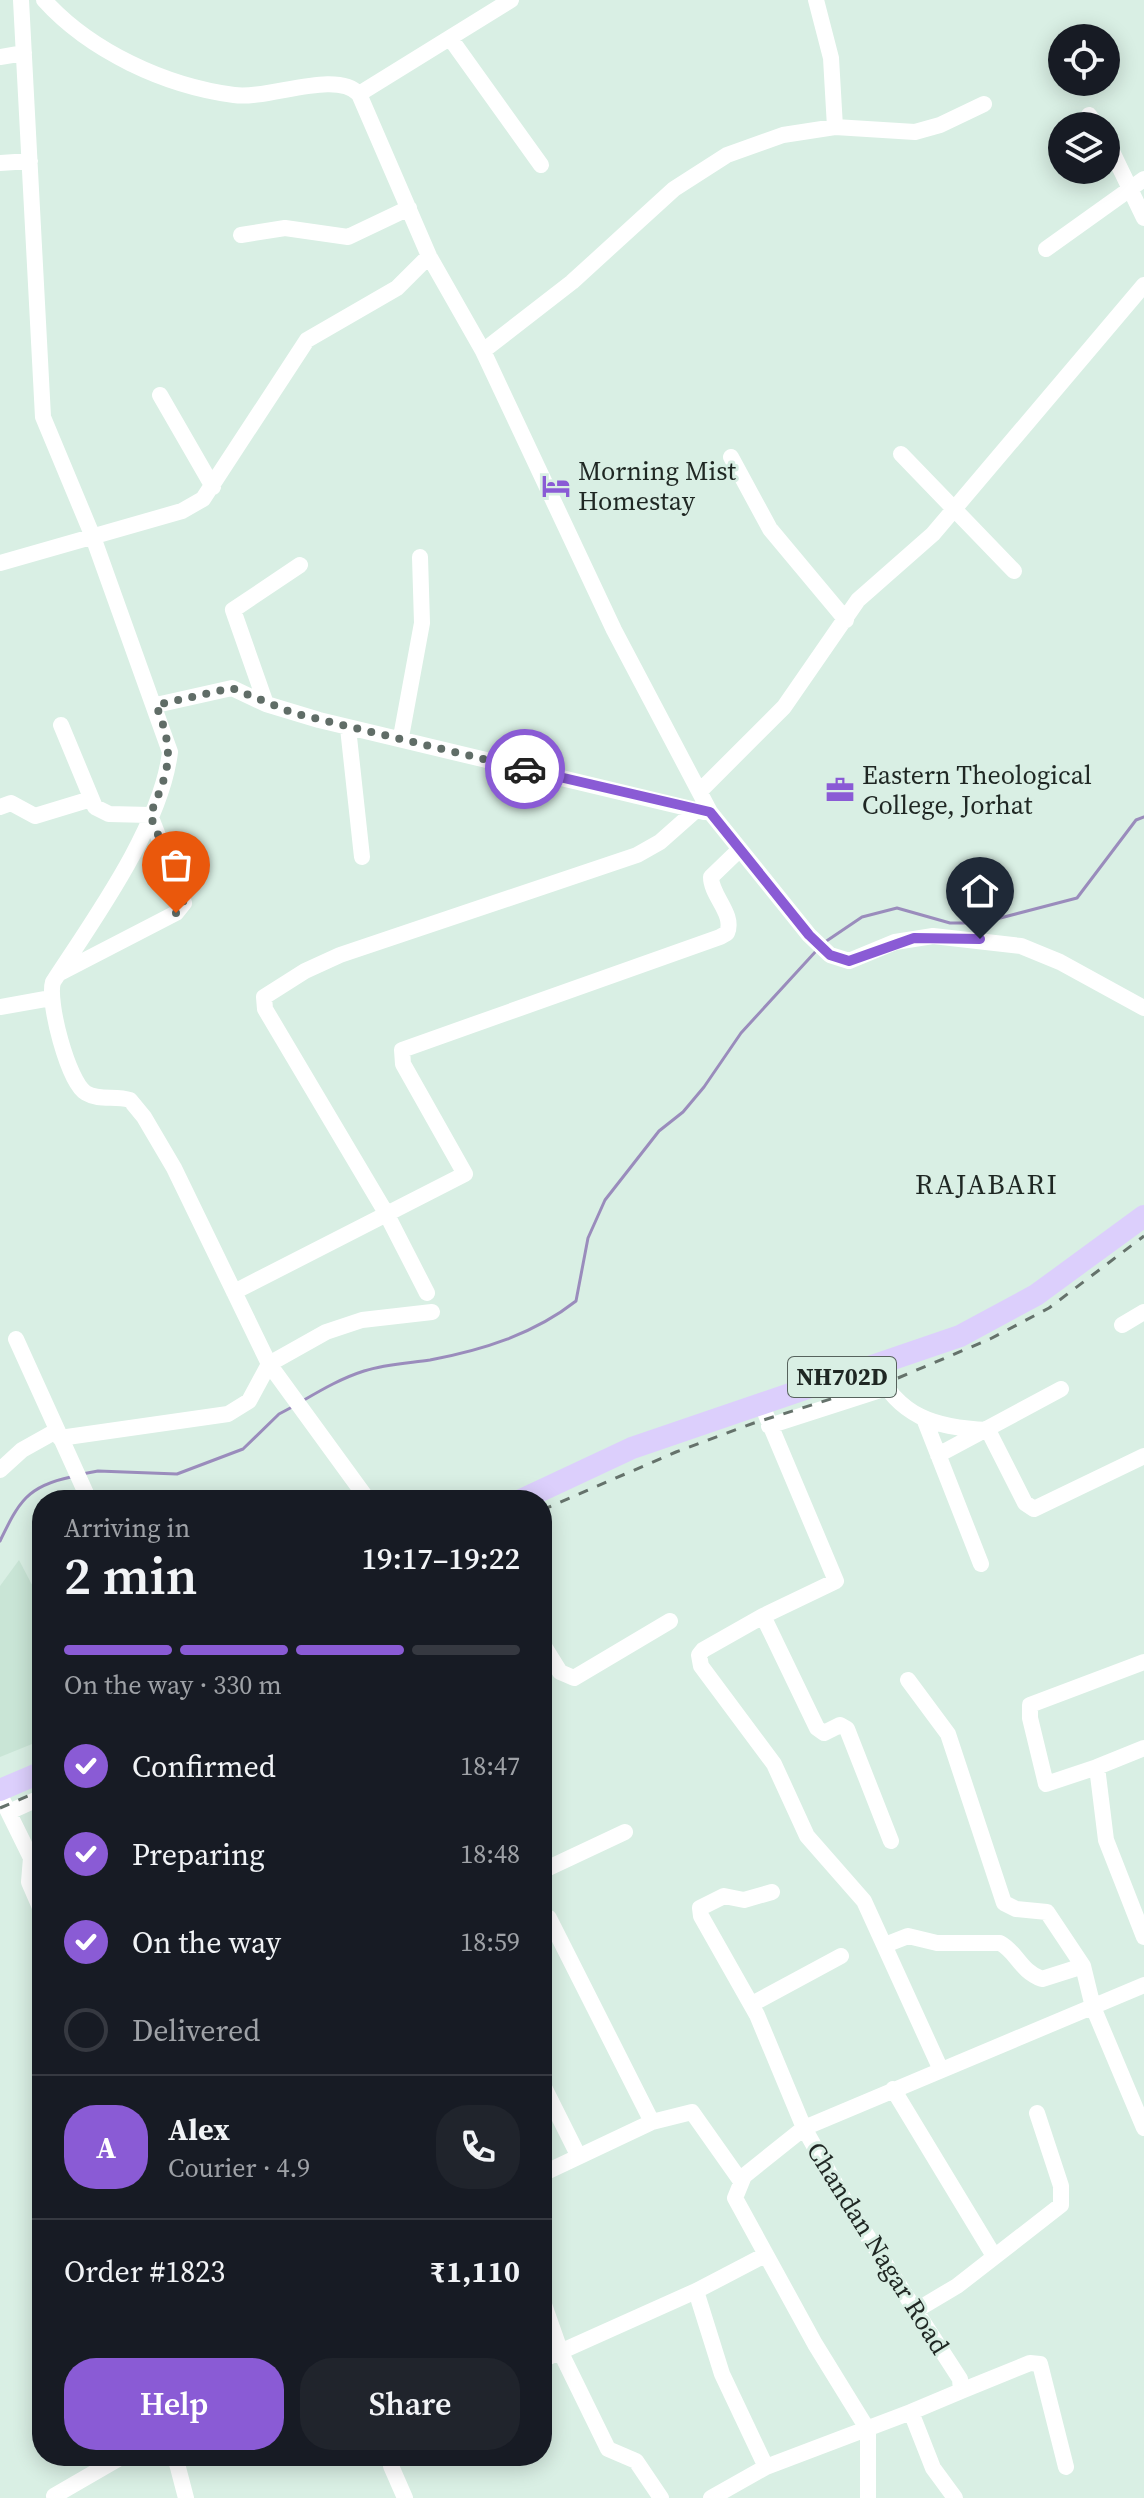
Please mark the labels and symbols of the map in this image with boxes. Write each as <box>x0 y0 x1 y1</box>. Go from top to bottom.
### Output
place label: Morning Mist Homestay <box>578 453 736 519</box>
hotel icon: Morning Mist Homestay <box>541 471 571 501</box>
courier <box>485 729 565 809</box>
place label: Eastern Theological College, Jorhat <box>862 757 1092 823</box>
office icon: Eastern Theological College, Jorhat <box>825 775 855 805</box>
pin <box>142 831 210 913</box>
pin <box>946 857 1014 939</box>
district label: RAJABARI <box>915 1165 1059 1203</box>
road number: NH702D <box>788 1357 896 1397</box>
street label: Chandan Nagar Road <box>798 2135 958 2361</box>

